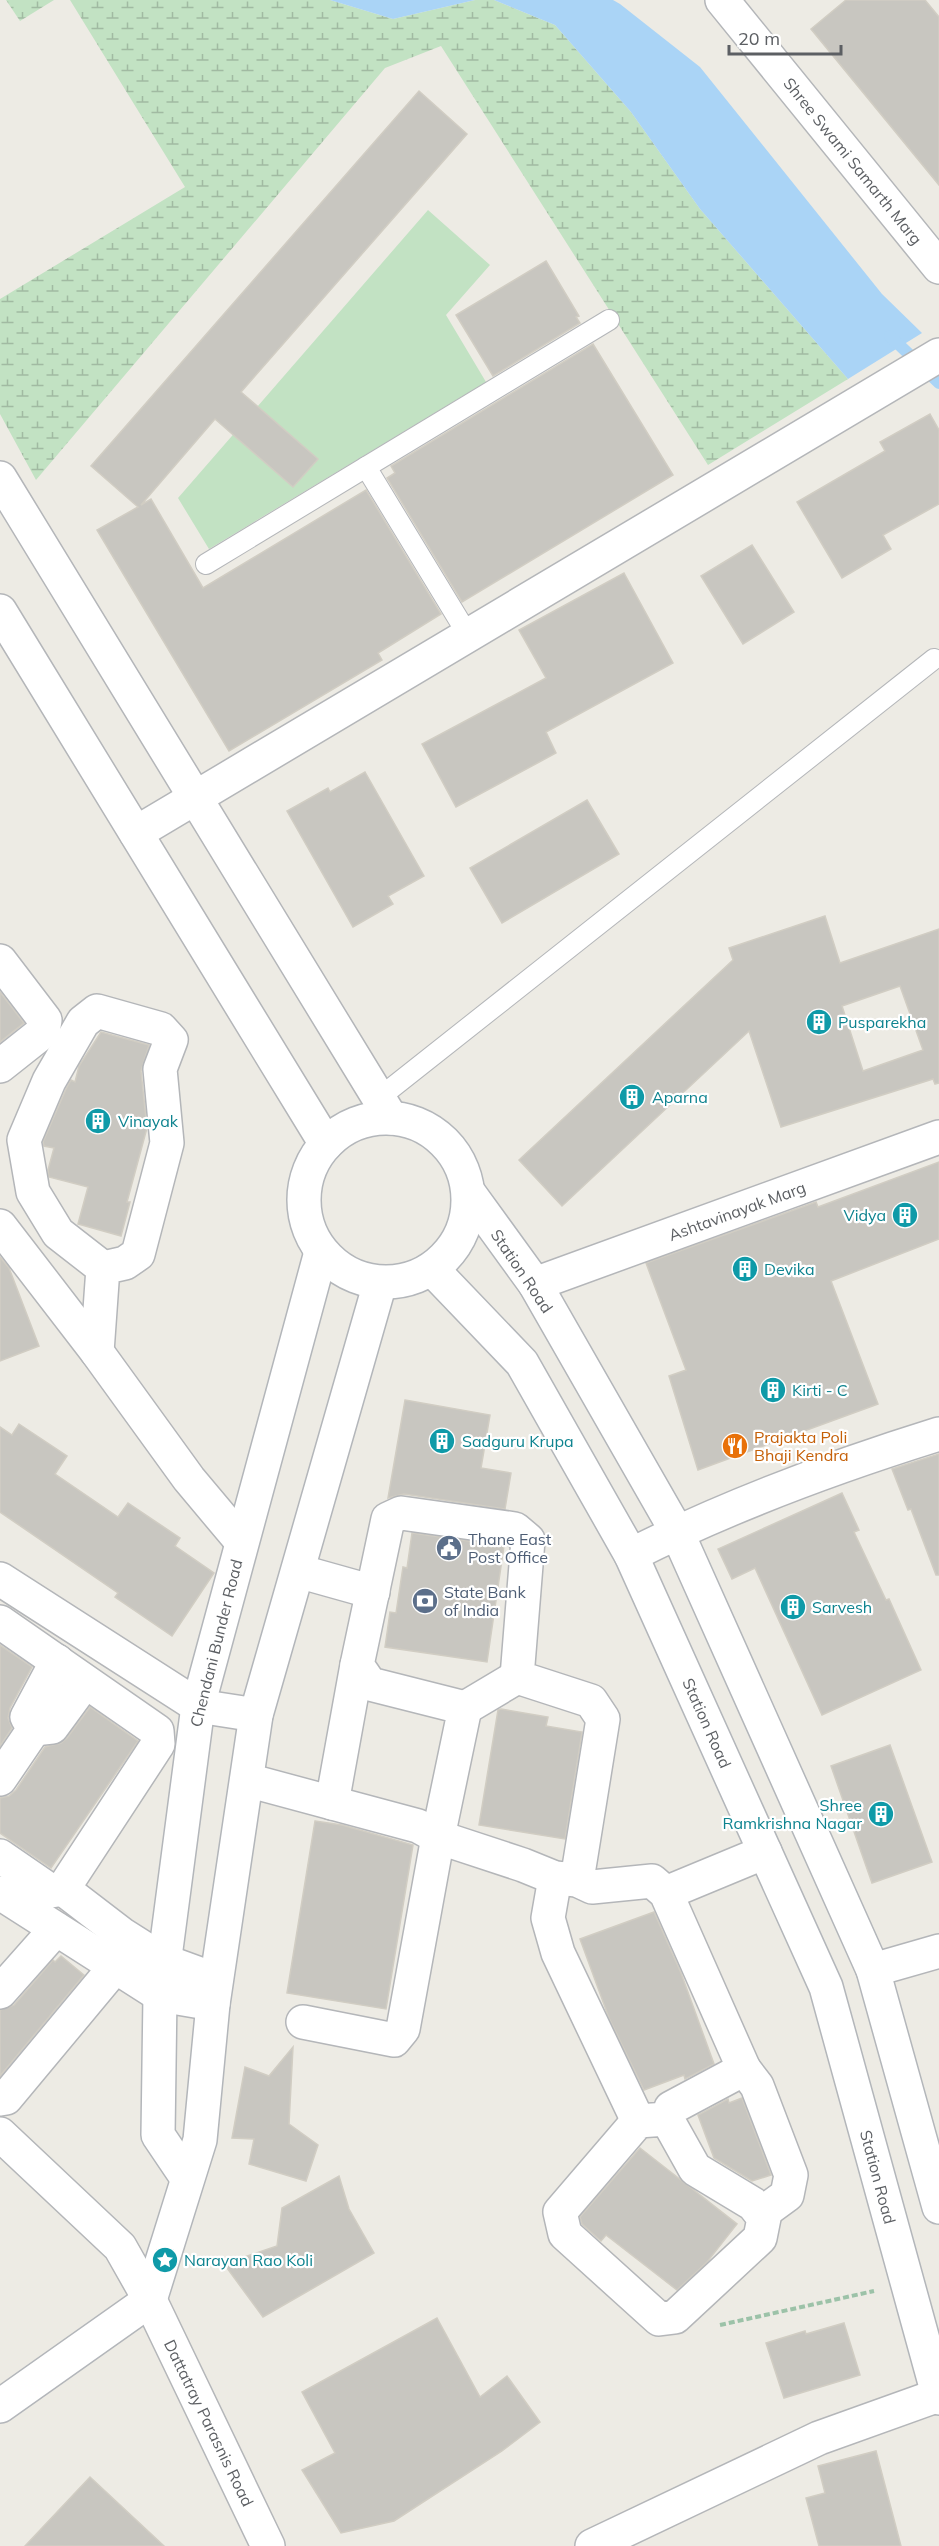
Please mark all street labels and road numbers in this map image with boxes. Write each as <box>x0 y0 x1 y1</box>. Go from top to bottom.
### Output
street label: Shree Swami Samarth Marg <box>779 73 927 249</box>
street label: Ashtavinayak Marg <box>666 1177 808 1245</box>
street label: Station Road <box>487 1225 557 1317</box>
street label: Chendani Bunder Road <box>185 1557 247 1729</box>
street label: Station Road <box>678 1675 736 1771</box>
street label: Station Road <box>856 2128 900 2226</box>
street label: Dattatray Parasnis Road <box>160 2336 258 2510</box>

